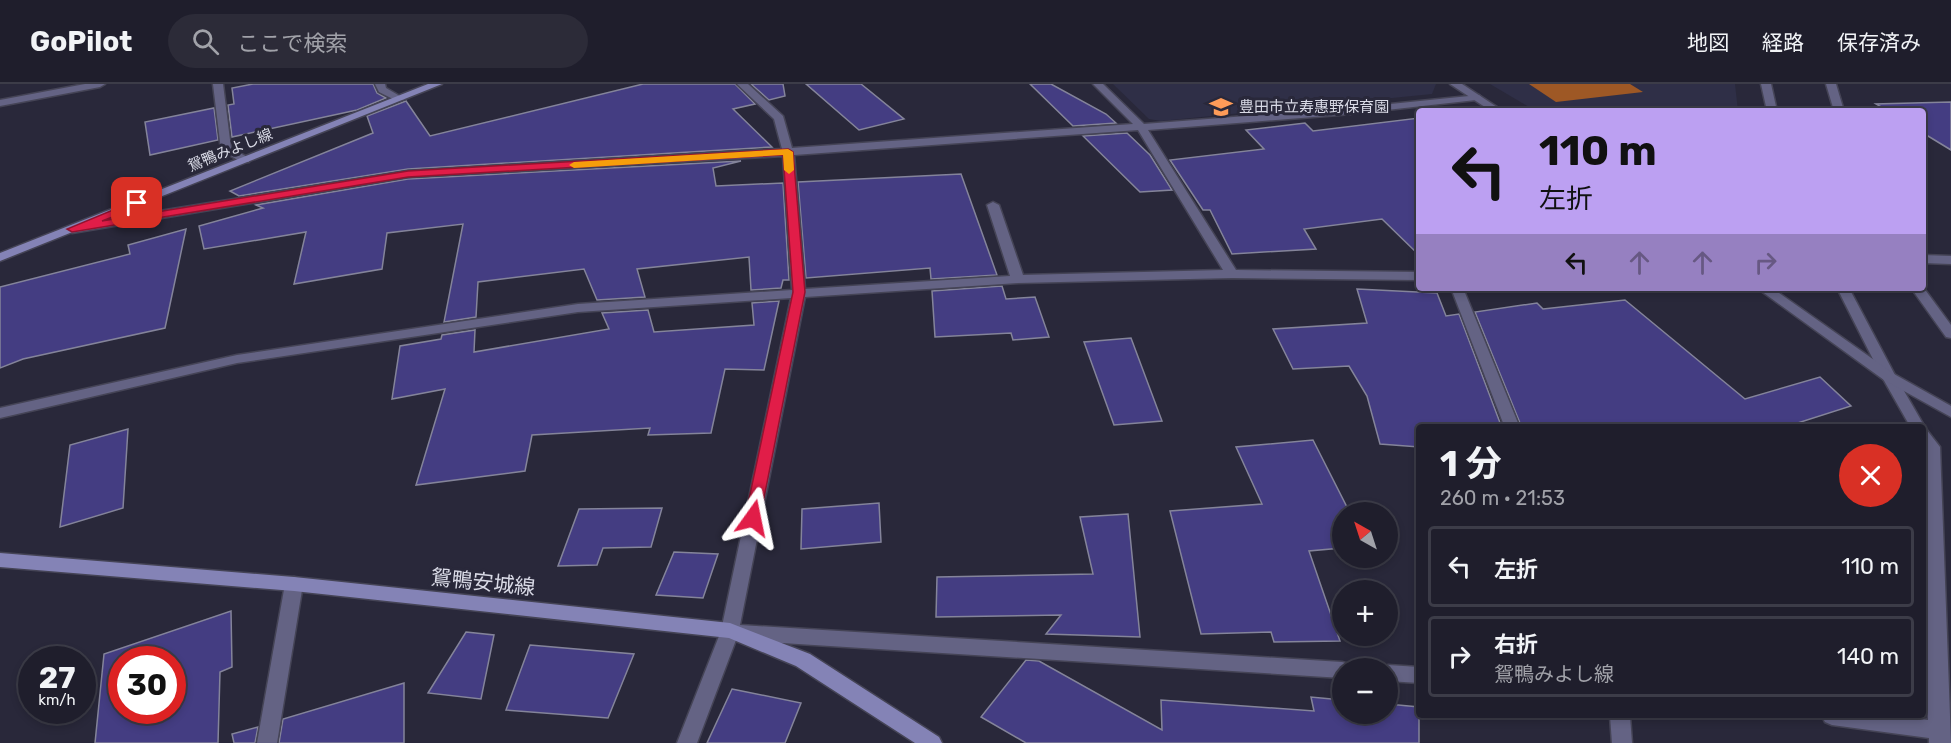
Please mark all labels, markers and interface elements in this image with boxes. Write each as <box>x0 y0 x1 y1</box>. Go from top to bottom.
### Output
search box <box>168 14 588 68</box>
text: GoPilot <box>30 25 132 58</box>
icon: search <box>189 25 222 58</box>
text: ここで検索 <box>237 30 347 57</box>
text: 地図 <box>1687 30 1729 55</box>
text: 経路 <box>1762 30 1804 55</box>
text: 保存済み <box>1837 30 1921 55</box>
school or university icon: 豊田市立寿惠野保育園 <box>1208 94 1234 120</box>
place label: 豊田市立寿惠野保育園 <box>1239 98 1389 116</box>
street label: 鴛鴨みよし線 <box>185 125 275 175</box>
text: 110 m <box>1539 126 1657 176</box>
icon: left <box>1440 132 1518 210</box>
pin <box>111 177 162 228</box>
text: 左折 <box>1539 183 1593 215</box>
icon: arrive <box>120 186 153 219</box>
icon: left <box>1560 246 1593 279</box>
icon: ahead <box>1623 246 1656 279</box>
icon: ahead <box>1686 246 1719 279</box>
icon: right <box>1749 246 1782 279</box>
text: 1 分 <box>1440 442 1502 485</box>
button: close <box>1839 444 1902 507</box>
position arrow <box>721 486 785 550</box>
text: 260 m · 21:53 <box>1440 486 1565 510</box>
north arrow <box>1332 502 1398 568</box>
map controls <box>1332 502 1398 724</box>
icon: left <box>1443 550 1476 583</box>
text: 110 m <box>1841 553 1899 580</box>
text: 左折 <box>1494 556 1538 583</box>
street label: 鴛鴨安城線 <box>429 564 537 600</box>
button: + <box>1332 580 1398 646</box>
text: 右折 <box>1494 631 1538 658</box>
icon: right <box>1443 640 1476 673</box>
text: 140 m <box>1837 643 1899 670</box>
speed limit sign: 30 <box>108 646 186 724</box>
button: − <box>1332 658 1398 724</box>
text: 27 <box>39 660 75 696</box>
text: 鴛鴨みよし線 <box>1494 662 1614 686</box>
text: km/h <box>38 691 76 709</box>

